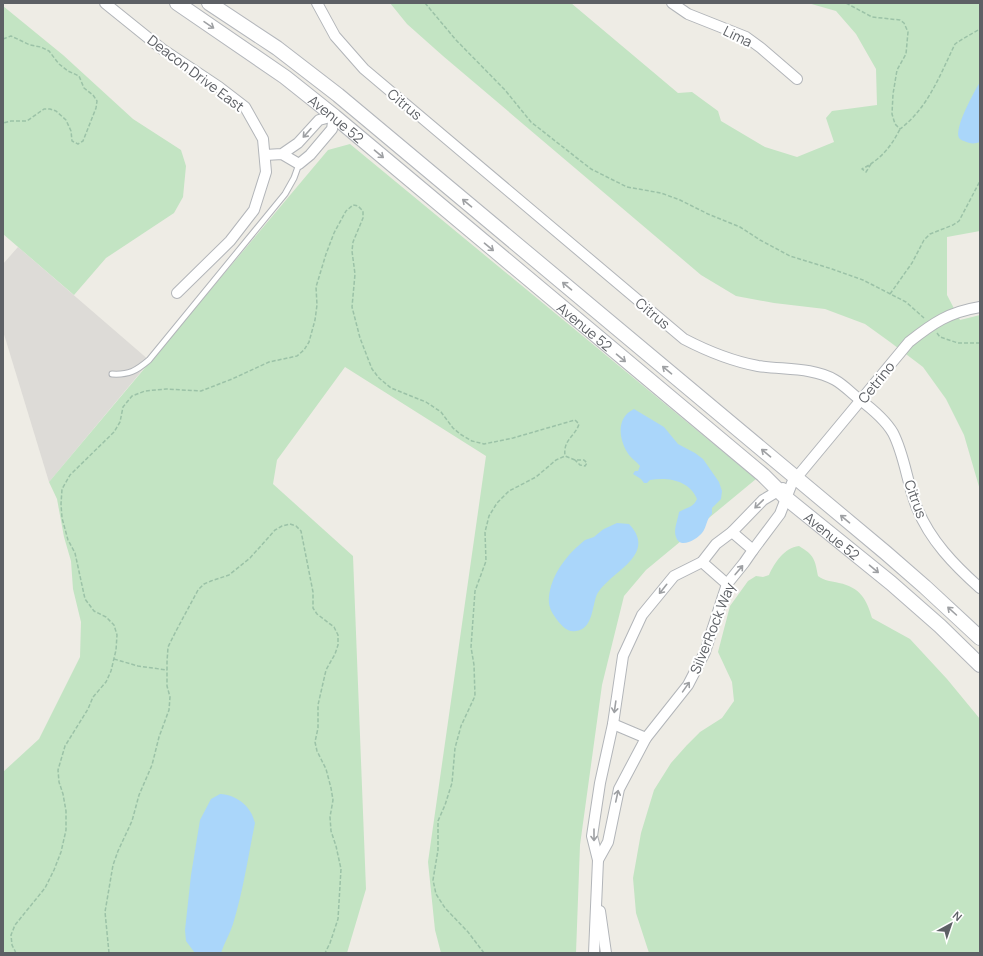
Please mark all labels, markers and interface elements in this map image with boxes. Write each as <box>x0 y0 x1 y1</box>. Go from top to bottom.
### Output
one-way arrow <box>203 21 214 29</box>
street label: Lima <box>720 21 756 51</box>
street label: Deacon Drive East <box>144 30 249 116</box>
street label: Citrus <box>384 84 426 124</box>
street label: Avenue 52 <box>305 90 368 147</box>
one-way arrow <box>303 128 312 139</box>
one-way arrow <box>374 150 384 159</box>
one-way arrow <box>462 198 473 207</box>
one-way arrow <box>484 243 495 252</box>
one-way arrow <box>561 282 572 291</box>
street label: Citrus <box>632 293 674 333</box>
street label: Avenue 52 <box>554 298 617 355</box>
one-way arrow <box>616 353 626 362</box>
street label: Cetrino <box>853 357 899 407</box>
one-way arrow <box>661 365 672 374</box>
one-way arrow <box>761 449 772 457</box>
street label: Citrus <box>900 477 932 521</box>
one-way arrow <box>754 499 764 509</box>
street label: Avenue 52 <box>800 507 864 564</box>
one-way arrow <box>840 514 851 523</box>
one-way arrow <box>734 564 743 575</box>
one-way arrow <box>868 564 879 573</box>
street label: SilverRock Way <box>685 579 739 677</box>
one-way arrow <box>658 584 667 595</box>
one-way arrow <box>947 606 957 616</box>
one-way arrow <box>682 682 690 693</box>
one-way arrow <box>611 700 619 713</box>
one-way arrow <box>614 790 622 803</box>
one-way arrow <box>590 828 598 841</box>
north arrow <box>931 904 971 944</box>
text: N <box>950 908 966 924</box>

